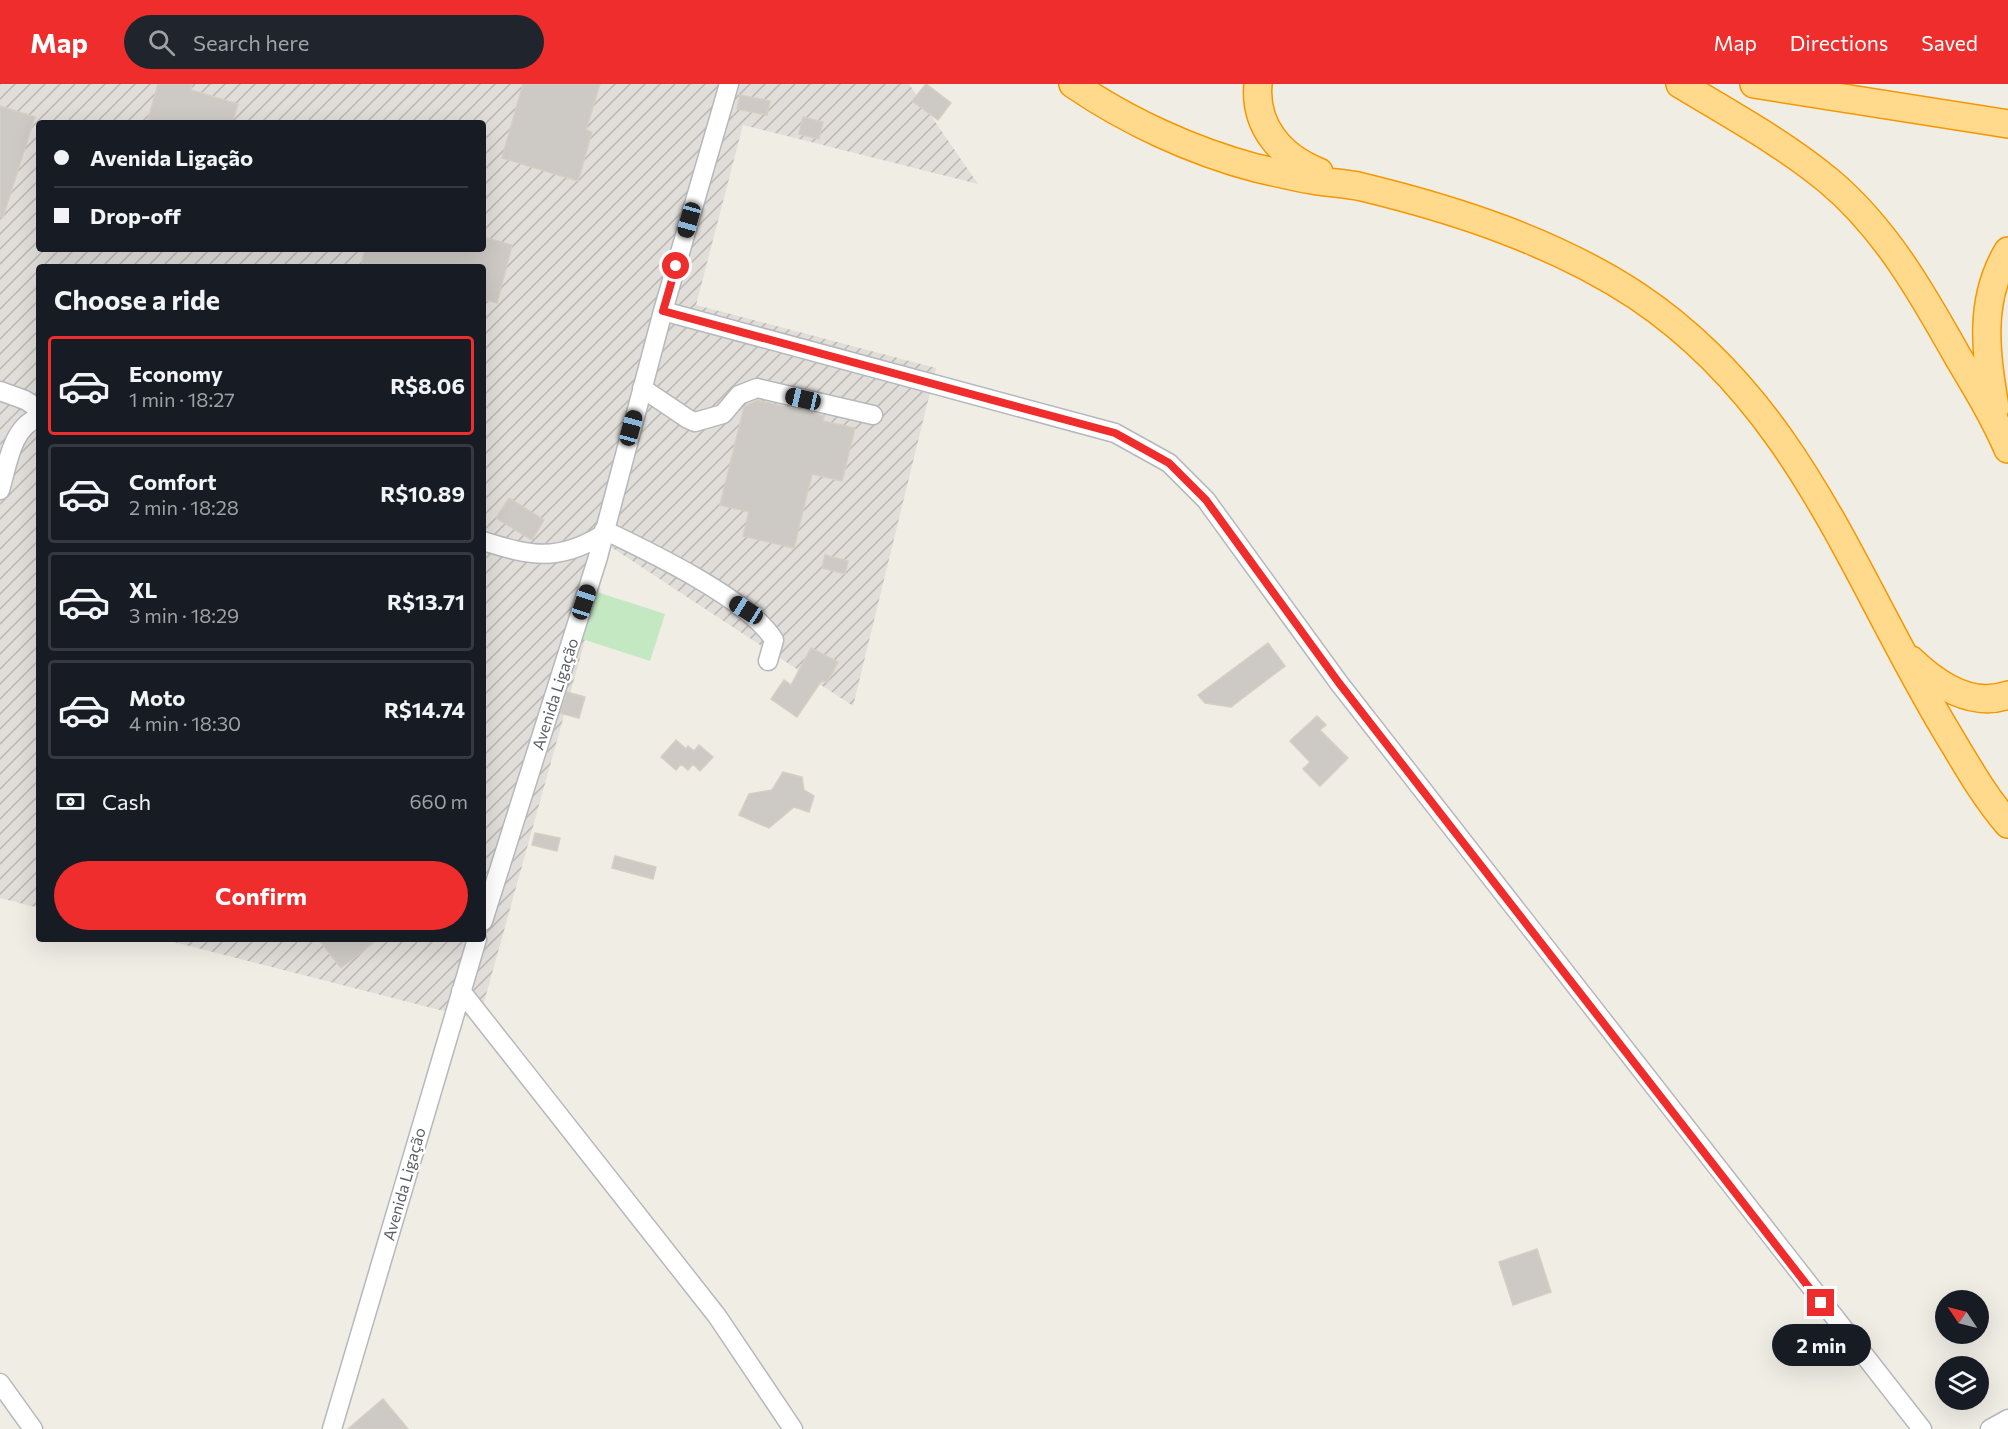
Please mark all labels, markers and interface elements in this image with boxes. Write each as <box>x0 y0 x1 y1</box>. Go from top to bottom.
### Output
search box <box>124 15 544 69</box>
text: Map <box>30 25 88 59</box>
icon: search <box>145 26 178 59</box>
text: Search here <box>193 29 309 56</box>
text: Map <box>1714 30 1757 55</box>
text: Directions <box>1790 30 1888 55</box>
text: Saved <box>1921 30 1978 55</box>
text: Avenida Ligação <box>90 144 253 171</box>
car <box>675 200 703 240</box>
text: Drop-off <box>90 202 181 229</box>
route start <box>662 252 689 279</box>
text: Choose a ride <box>54 283 220 316</box>
icon: car <box>57 359 111 413</box>
text: Economy <box>129 360 223 387</box>
text: R$8.06 <box>390 372 465 399</box>
car <box>783 386 823 412</box>
text: 1 min · 18:27 <box>129 387 235 411</box>
car <box>618 408 644 448</box>
icon: car <box>57 467 111 521</box>
text: Comfort <box>129 468 217 495</box>
text: R$10.89 <box>380 480 465 507</box>
text: 2 min · 18:28 <box>129 495 239 519</box>
icon: car <box>57 575 111 629</box>
text: XL <box>129 576 157 603</box>
car <box>570 582 598 622</box>
text: R$13.71 <box>387 588 465 615</box>
car <box>726 593 766 627</box>
text: 3 min · 18:29 <box>129 603 239 627</box>
street label: Avenida Ligação <box>527 635 582 752</box>
icon: car <box>57 683 111 737</box>
text: Moto <box>129 684 185 711</box>
text: R$14.74 <box>384 696 465 723</box>
text: 4 min · 18:30 <box>129 711 241 735</box>
icon: cash <box>54 785 87 818</box>
text: Cash <box>102 788 151 815</box>
text: 660 m <box>409 789 468 813</box>
button: Confirm <box>54 861 468 930</box>
street label: Avenida Ligação <box>378 1125 429 1243</box>
route end <box>1807 1289 1834 1316</box>
north arrow <box>1935 1290 1989 1344</box>
map controls <box>1935 1290 1989 1410</box>
callout: 2 min <box>1772 1324 1870 1366</box>
text: 2 min <box>1797 1333 1846 1357</box>
button: layers <box>1935 1356 1989 1410</box>

